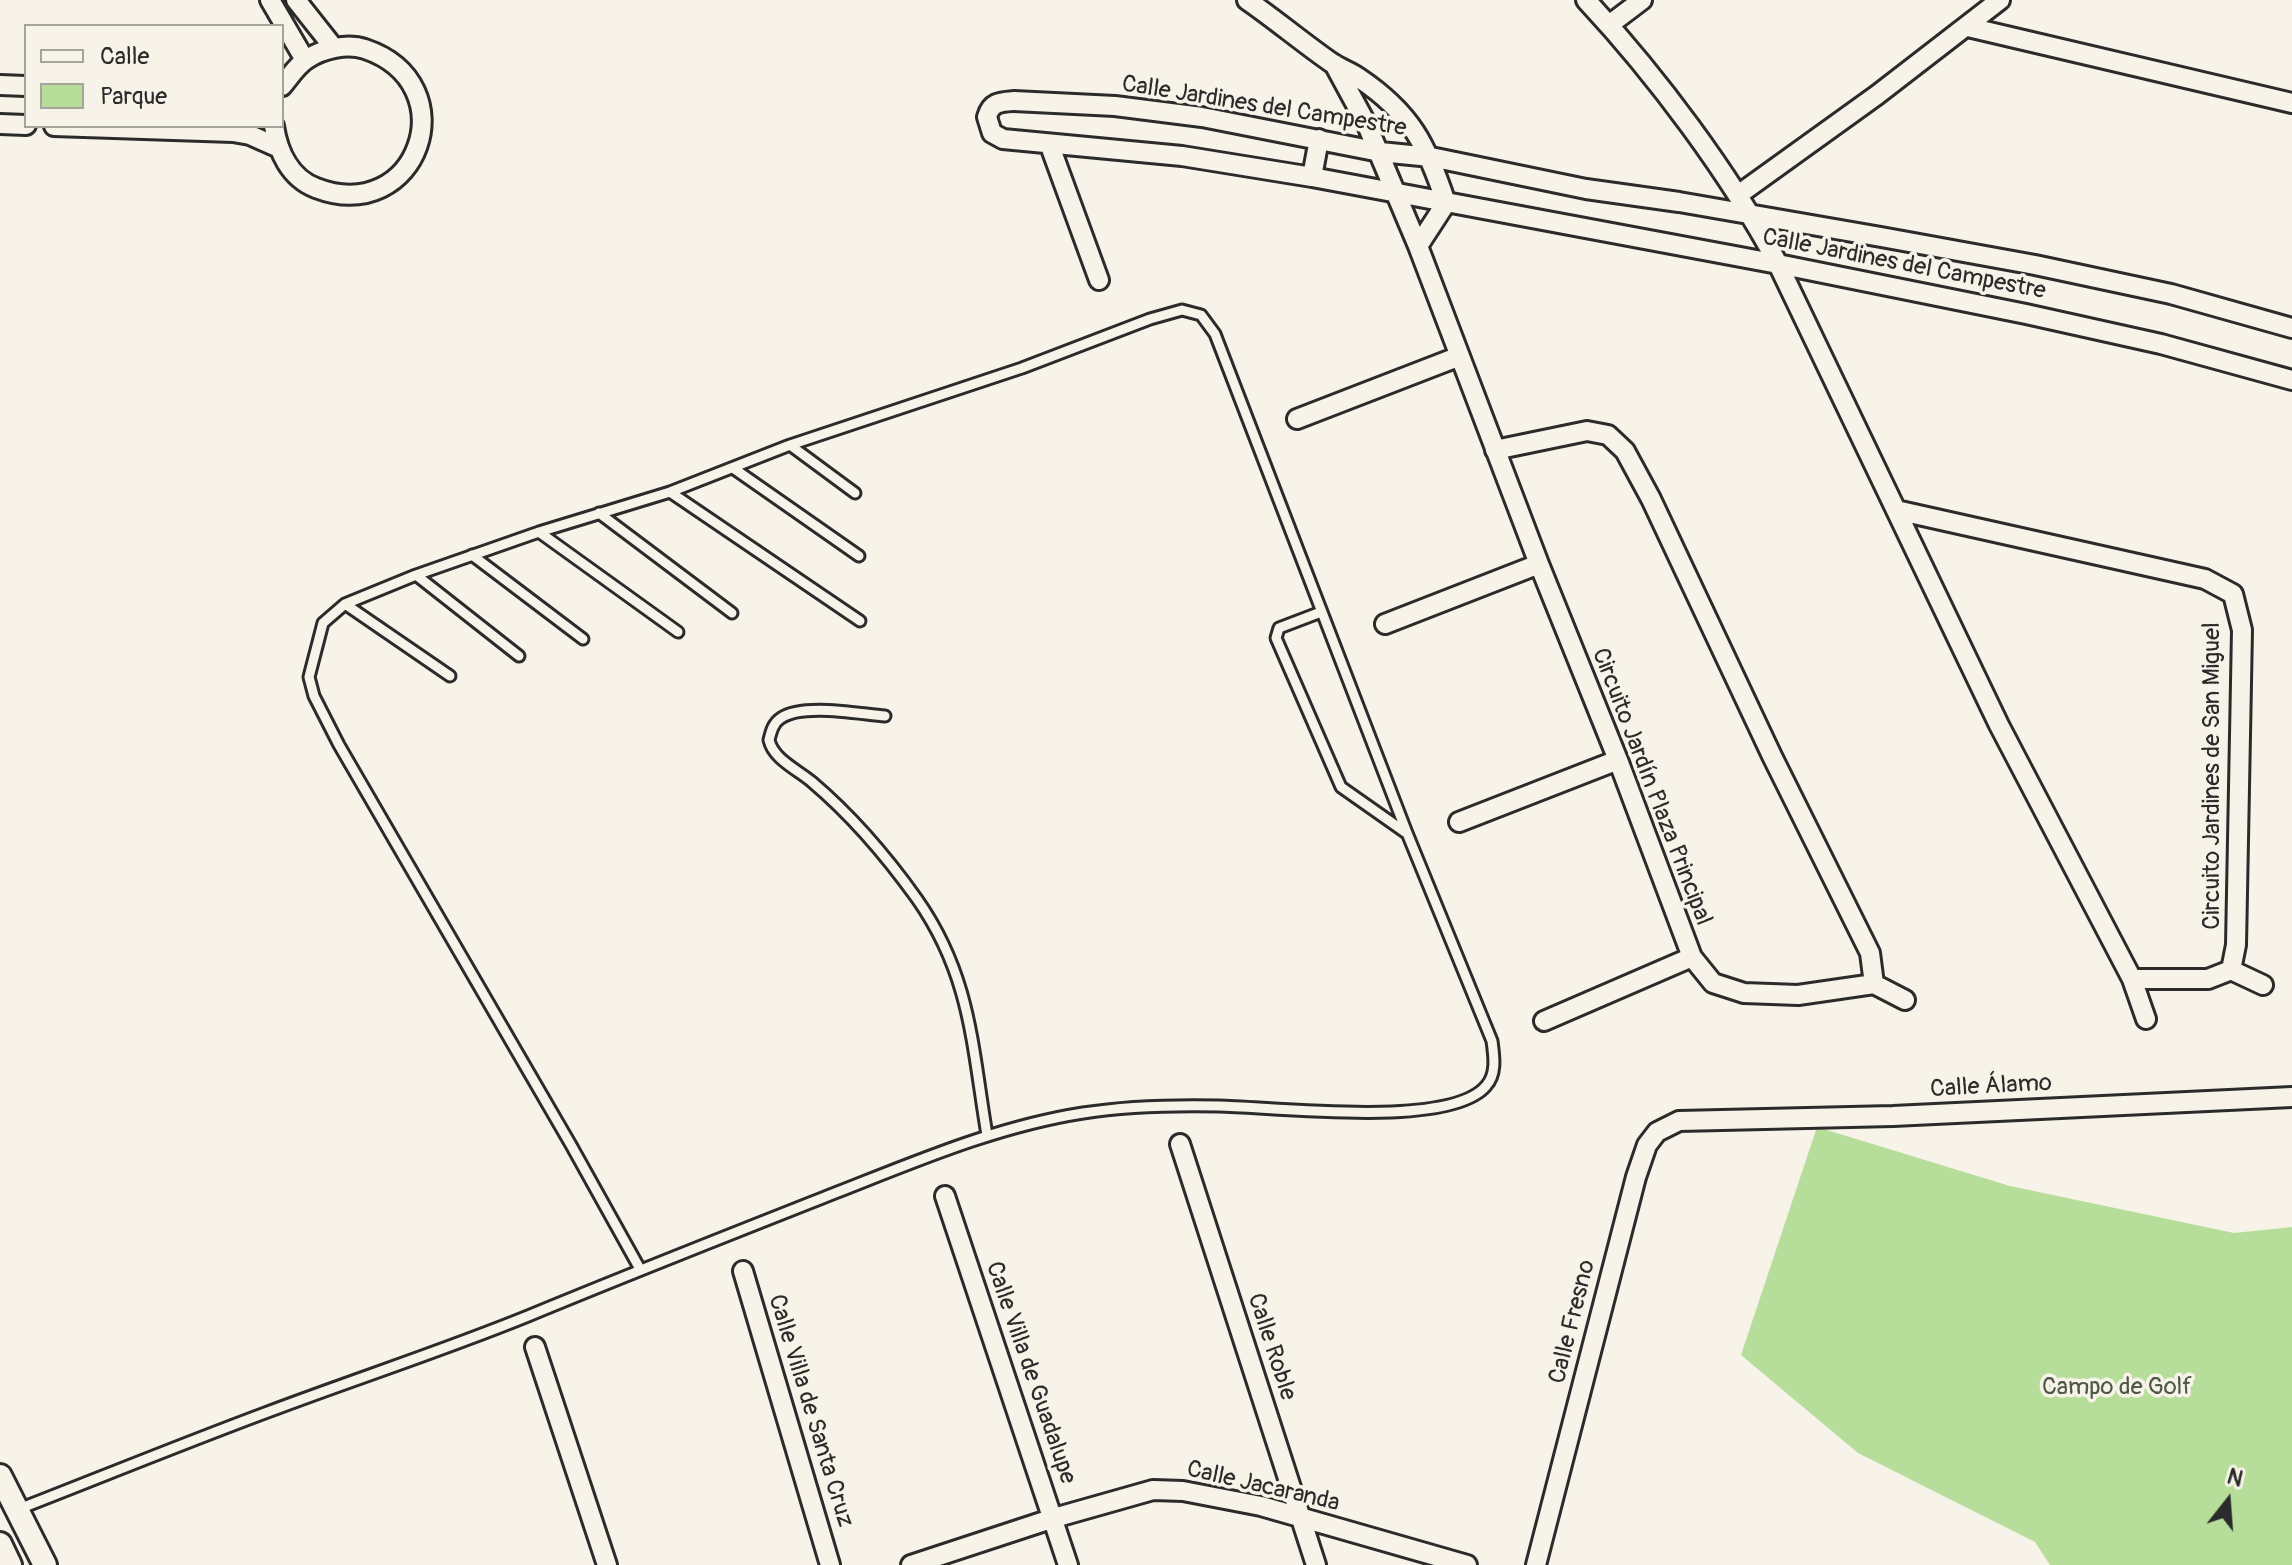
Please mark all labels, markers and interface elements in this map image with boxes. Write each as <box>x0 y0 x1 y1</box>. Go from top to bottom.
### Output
legend <box>24 24 284 128</box>
text: Calle <box>100 42 149 71</box>
street label: Calle Jardines del Campestre <box>1120 70 1408 144</box>
text: Parque <box>100 82 167 111</box>
street label: Calle Jardines del Campestre <box>1760 223 2048 307</box>
street label: Circuito Jardines de San Miguel <box>2199 622 2227 930</box>
street label: Circuito Jardín Plaza Principal <box>1585 644 1717 930</box>
street label: Calle Álamo <box>1930 1069 2052 1105</box>
street label: Calle Fresno <box>1544 1257 1602 1387</box>
street label: Calle Villa de Guadalupe <box>978 1258 1082 1488</box>
street label: Calle Roble <box>1240 1290 1302 1404</box>
street label: Calle Villa de Santa Cruz <box>761 1291 859 1531</box>
park label: Campo de Golf <box>2042 1374 2192 1402</box>
street label: Calle Jacaranda <box>1184 1455 1342 1519</box>
north arrow <box>2188 1461 2268 1541</box>
text: N <box>2224 1462 2246 1494</box>

